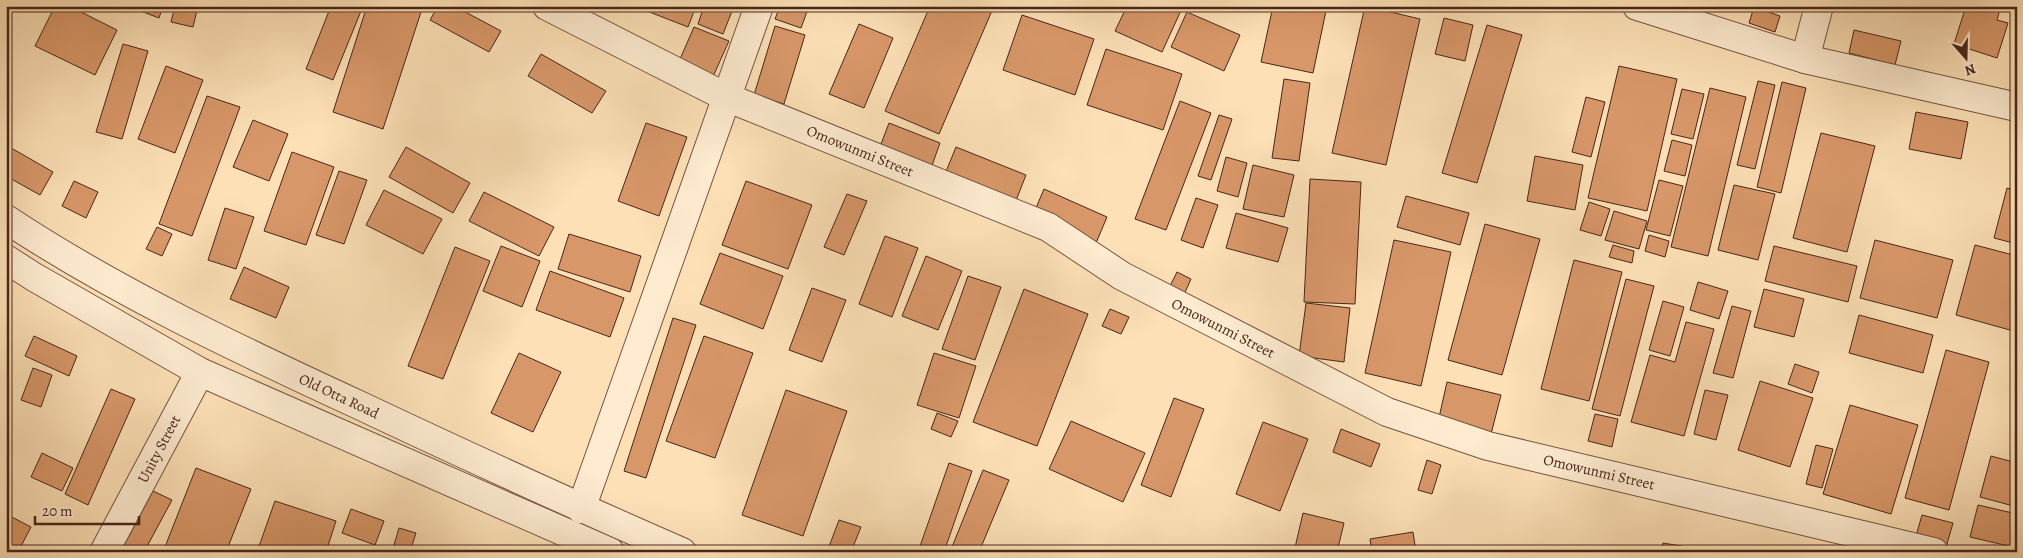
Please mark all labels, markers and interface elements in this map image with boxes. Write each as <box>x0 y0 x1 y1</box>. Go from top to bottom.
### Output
north arrow <box>1940 32 1990 82</box>
text: N <box>1962 59 1978 80</box>
street label: Omowunmi Street <box>804 120 916 182</box>
street label: Omowunmi Street <box>1168 293 1278 363</box>
street label: Old Otta Road <box>296 369 383 424</box>
street label: Unity Street <box>133 412 185 486</box>
street label: Omowunmi Street <box>1541 449 1657 495</box>
scale bar <box>35 493 139 525</box>
text: 20 m <box>42 501 73 521</box>

